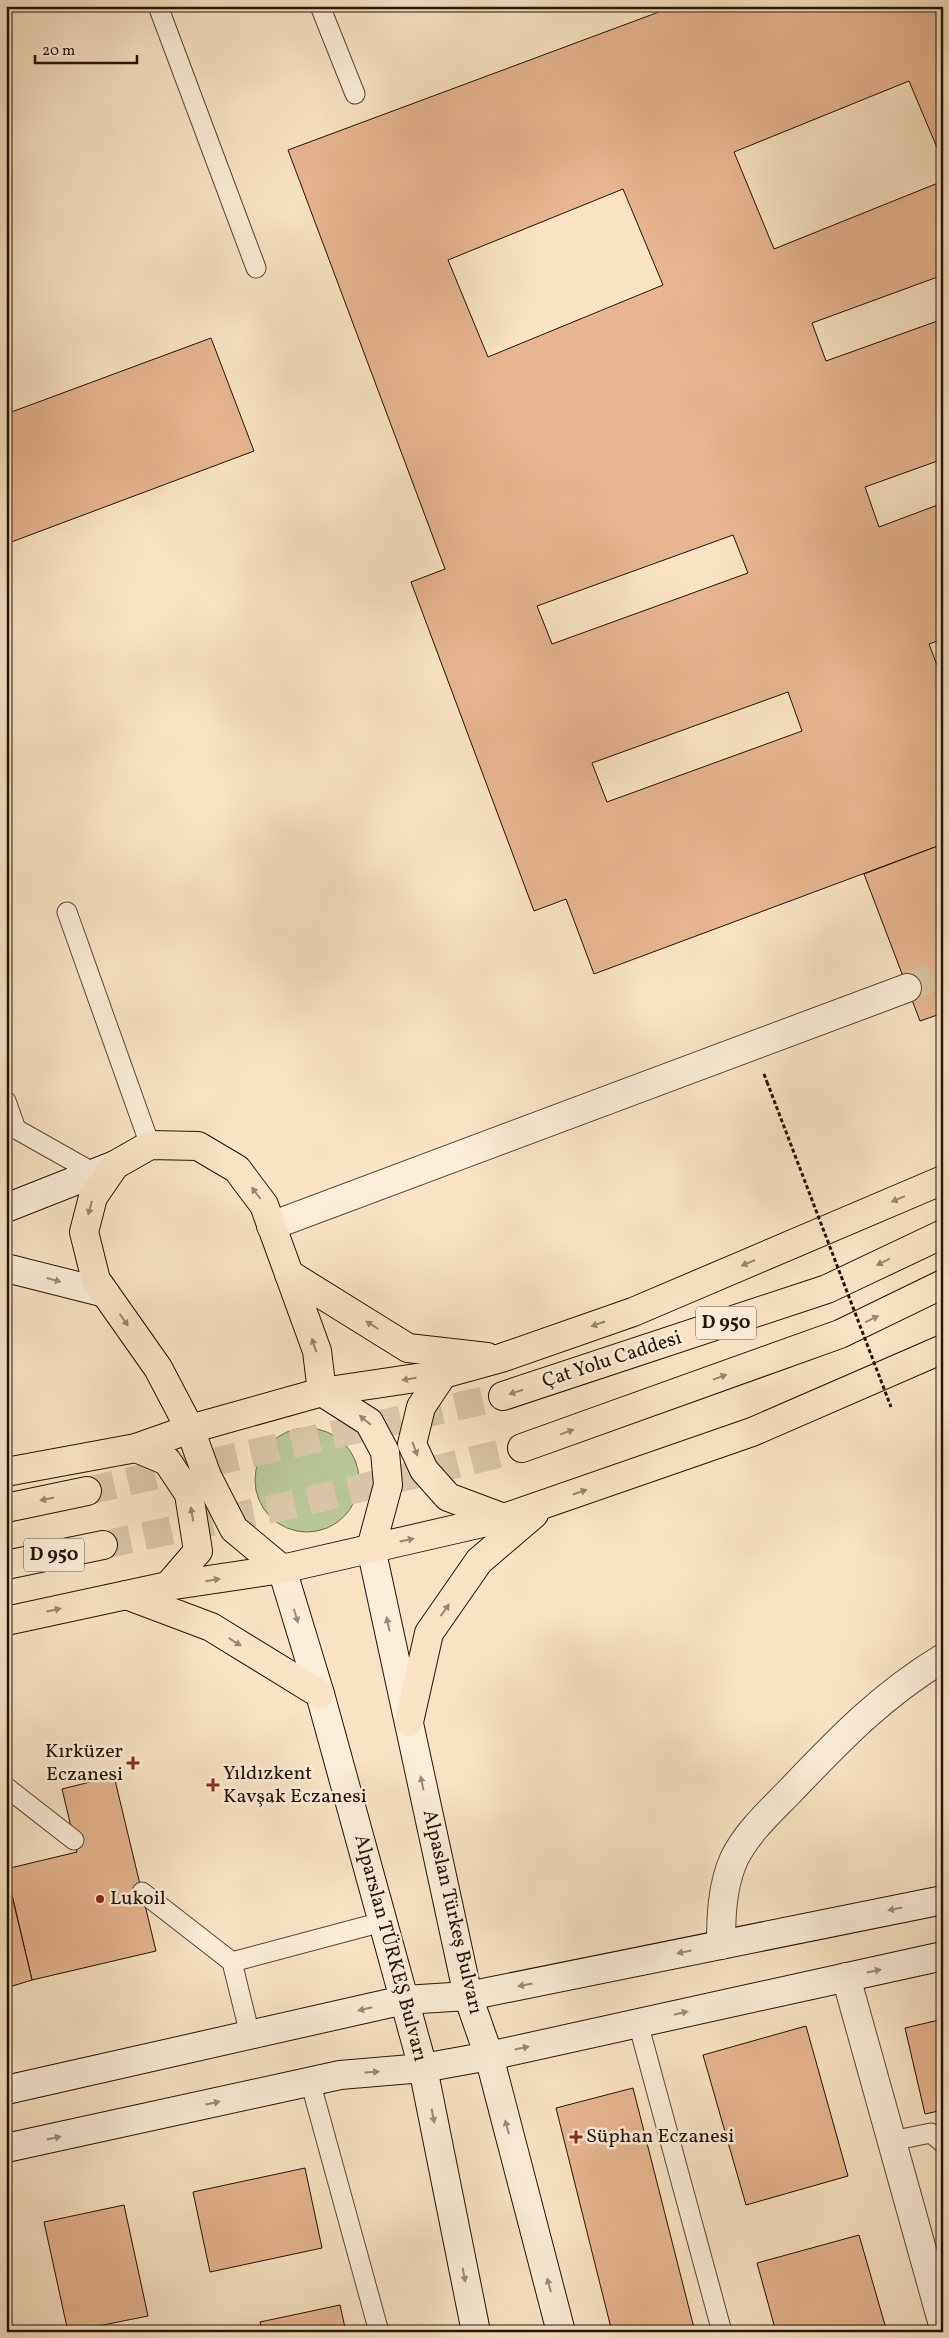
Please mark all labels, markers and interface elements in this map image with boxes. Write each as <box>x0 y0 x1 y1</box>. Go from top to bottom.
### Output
scale bar <box>35 32 138 64</box>
text: 20 m <box>42 41 75 62</box>
one-way arrow <box>250 1187 261 1200</box>
one-way arrow <box>891 1196 905 1204</box>
one-way arrow <box>86 1201 94 1216</box>
one-way arrow <box>740 1259 755 1267</box>
one-way arrow <box>876 1259 890 1267</box>
one-way arrow <box>46 1276 61 1284</box>
road number: D 950 <box>696 1306 756 1340</box>
one-way arrow <box>119 1313 129 1326</box>
one-way arrow <box>865 1315 879 1323</box>
one-way arrow <box>365 1320 378 1330</box>
one-way arrow <box>590 1321 605 1329</box>
street label: Çat Yolu Caddesi <box>539 1324 685 1396</box>
one-way arrow <box>310 1337 317 1352</box>
one-way arrow <box>713 1373 728 1380</box>
one-way arrow <box>400 1375 416 1383</box>
one-way arrow <box>508 1388 523 1396</box>
one-way arrow <box>358 1415 371 1426</box>
one-way arrow <box>560 1428 575 1435</box>
one-way arrow <box>411 1442 419 1457</box>
one-way arrow <box>573 1488 588 1496</box>
one-way arrow <box>39 1495 54 1503</box>
one-way arrow <box>188 1506 196 1522</box>
one-way arrow <box>399 1536 414 1544</box>
road number: D 950 <box>24 1538 84 1572</box>
one-way arrow <box>206 1575 222 1583</box>
one-way arrow <box>440 1604 450 1617</box>
one-way arrow <box>46 1606 62 1614</box>
one-way arrow <box>293 1608 301 1623</box>
one-way arrow <box>384 1617 392 1632</box>
one-way arrow <box>228 1637 241 1646</box>
place label: Kırküzer Eczanesi <box>45 1738 123 1789</box>
marker: Kırküzer Eczanesi <box>127 1757 139 1769</box>
place label: Yıldızkent Kavşak Eczanesi <box>223 1760 367 1811</box>
one-way arrow <box>418 1776 426 1791</box>
marker: Yıldızkent Kavşak Eczanesi <box>207 1779 219 1791</box>
street label: Alpaslan Türkeş Bulvarı <box>415 1807 489 2017</box>
street label: Alparslan TÜRKEŞ Bulvarı <box>346 1831 434 2065</box>
place label: Lukoil <box>110 1885 166 1913</box>
marker: Lukoil <box>94 1893 106 1905</box>
one-way arrow <box>887 1906 903 1914</box>
one-way arrow <box>677 1948 692 1956</box>
one-way arrow <box>866 1967 881 1975</box>
one-way arrow <box>517 1981 533 1989</box>
one-way arrow <box>357 2005 372 2013</box>
one-way arrow <box>673 2009 689 2017</box>
one-way arrow <box>515 2044 531 2052</box>
one-way arrow <box>364 2068 380 2076</box>
one-way arrow <box>205 2098 221 2106</box>
one-way arrow <box>429 2108 437 2124</box>
one-way arrow <box>503 2120 511 2135</box>
place label: Süphan Eczanesi <box>586 2123 734 2151</box>
marker: Süphan Eczanesi <box>570 2131 582 2143</box>
one-way arrow <box>46 2133 62 2141</box>
one-way arrow <box>461 2268 469 2284</box>
one-way arrow <box>545 2277 553 2292</box>

